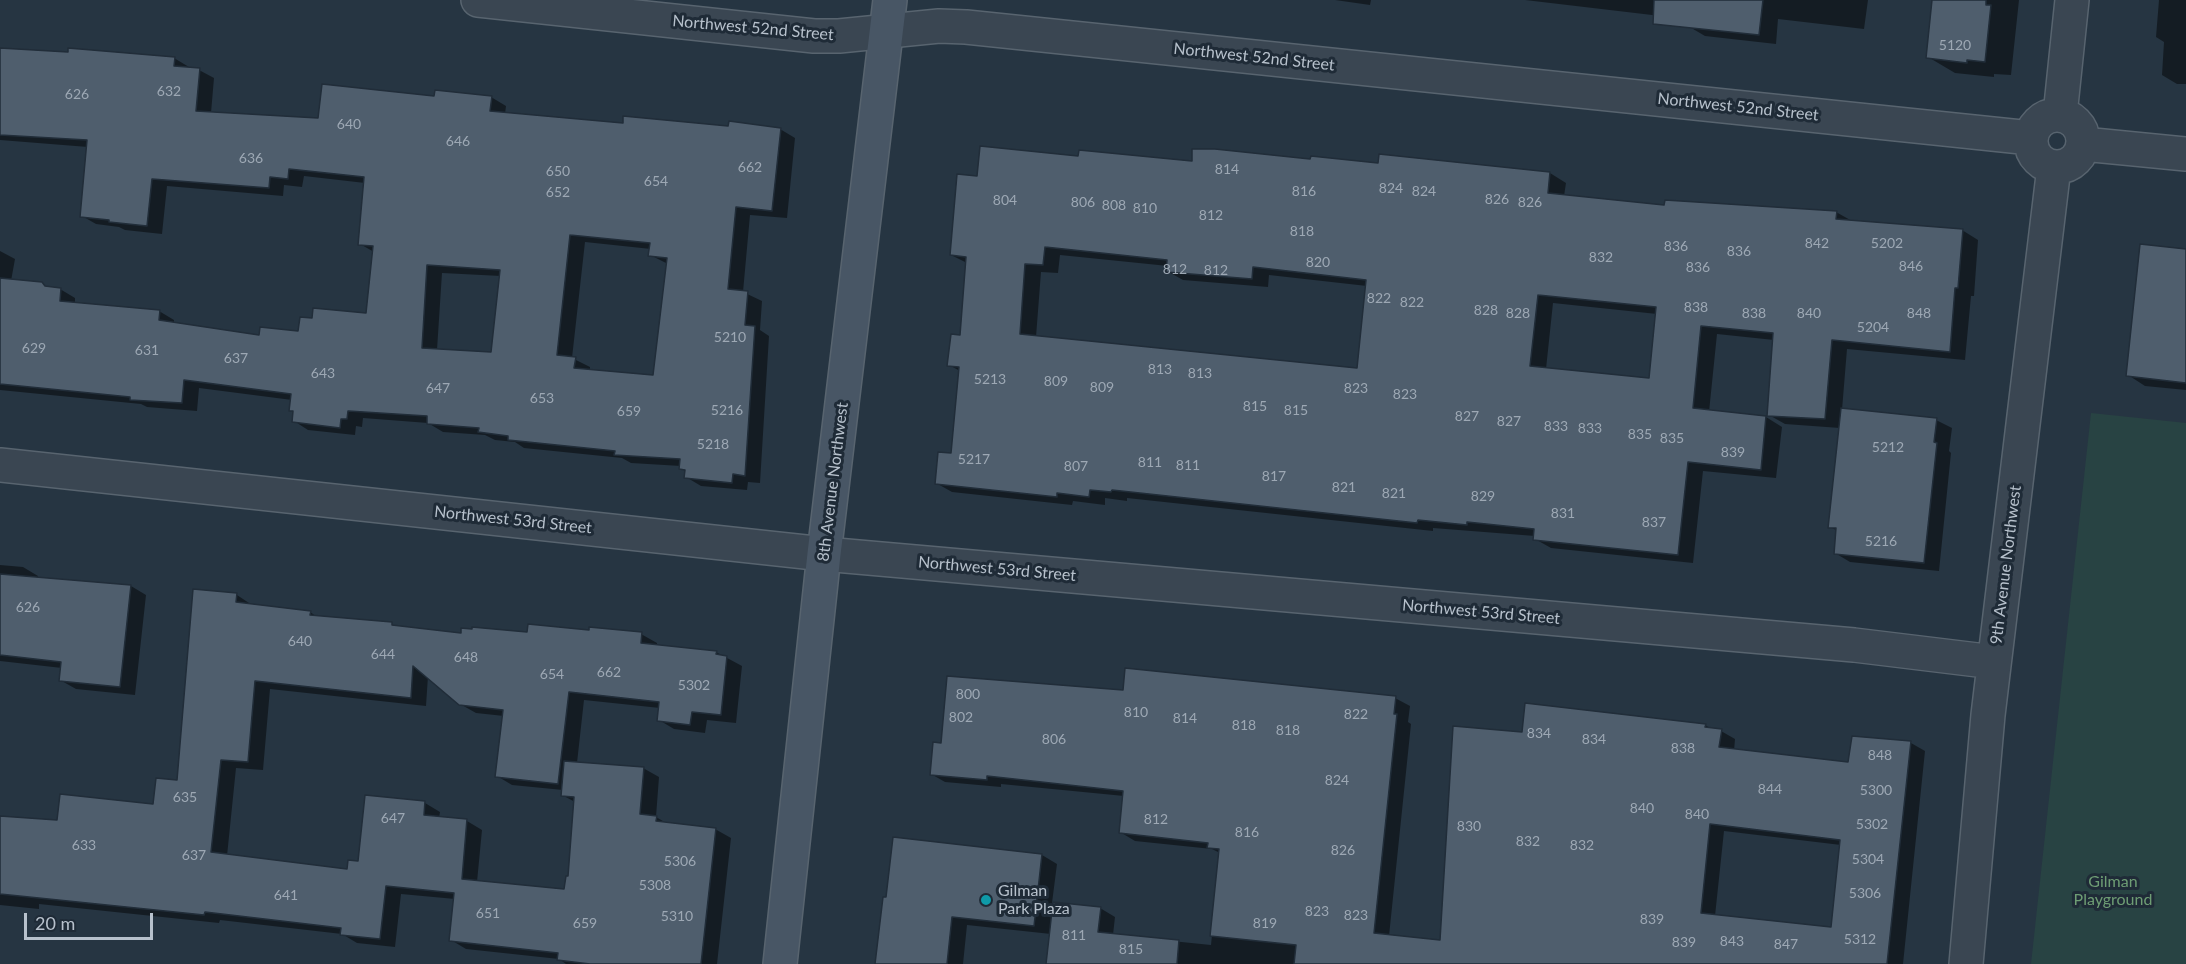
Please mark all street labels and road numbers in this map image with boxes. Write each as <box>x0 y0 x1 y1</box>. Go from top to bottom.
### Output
street label: Northwest 52nd Street <box>672 11 834 45</box>
street label: Northwest 52nd Street <box>1173 39 1335 75</box>
street label: Northwest 52nd Street <box>1657 89 1819 125</box>
street label: 8th Avenue Northwest <box>814 401 852 563</box>
street label: 9th Avenue Northwest <box>1987 484 2025 646</box>
street label: Northwest 53rd Street <box>433 502 593 538</box>
street label: Northwest 53rd Street <box>917 553 1077 585</box>
street label: Northwest 53rd Street <box>1401 596 1561 628</box>

